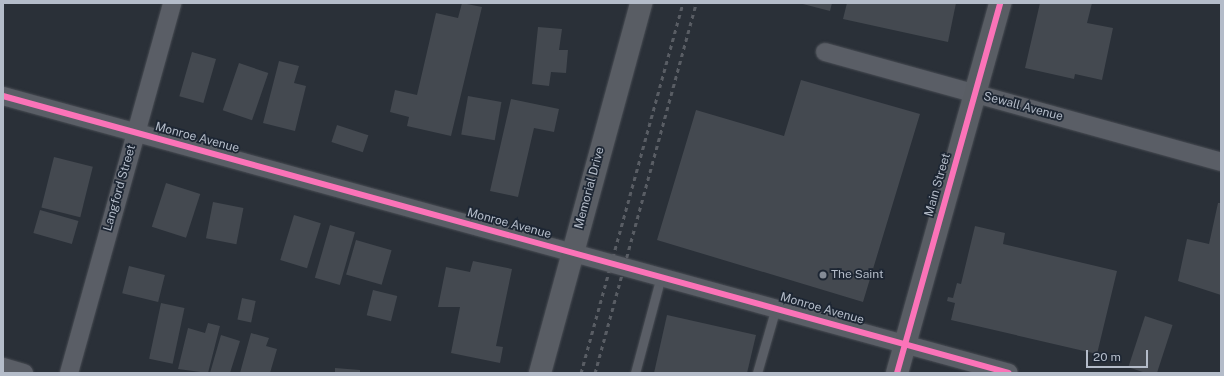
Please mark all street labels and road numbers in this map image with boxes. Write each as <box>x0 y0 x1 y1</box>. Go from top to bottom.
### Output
street label: Sewall Avenue <box>982 89 1064 125</box>
street label: Monroe Avenue <box>153 120 241 156</box>
street label: Langford Street <box>101 143 139 233</box>
street label: Memorial Drive <box>572 146 608 230</box>
street label: Main Street <box>922 152 954 218</box>
street label: Monroe Avenue <box>465 206 553 242</box>
street label: Monroe Avenue <box>778 290 866 328</box>

